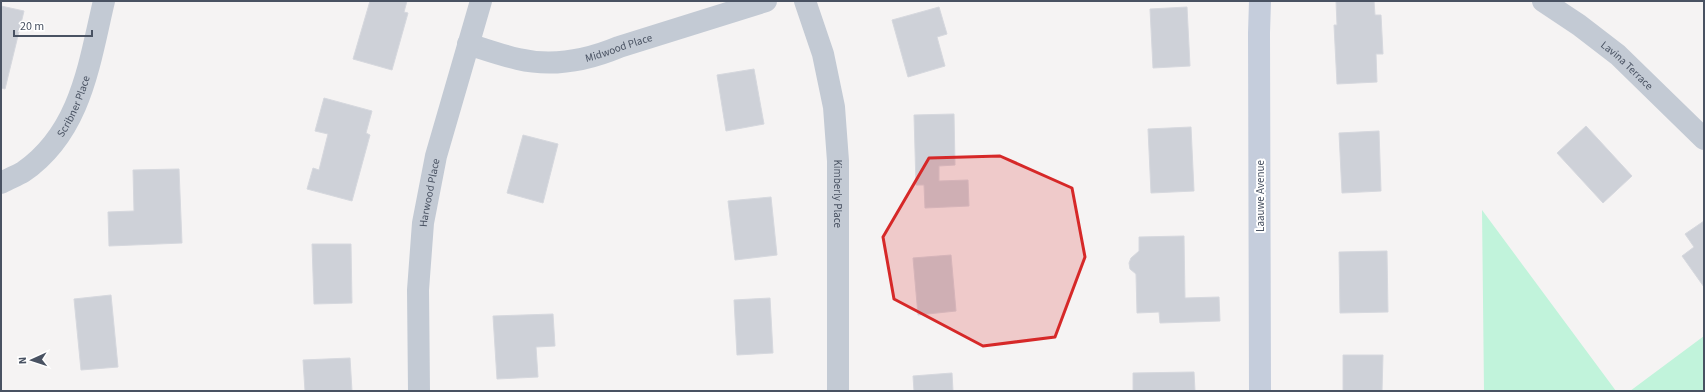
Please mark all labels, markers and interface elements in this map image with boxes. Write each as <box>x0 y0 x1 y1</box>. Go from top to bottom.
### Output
scale bar <box>14 12 92 38</box>
text: 20 m <box>20 18 44 35</box>
street label: Midwood Place <box>583 29 655 65</box>
street label: Lavina Terrace <box>1598 37 1657 93</box>
street label: Scribner Place <box>53 73 93 140</box>
street label: Harwood Place <box>415 157 443 228</box>
street label: Kimberly Place <box>831 159 846 229</box>
street label: Laauwe Avenue <box>1253 160 1268 232</box>
north arrow <box>12 340 52 380</box>
text: N <box>15 356 30 365</box>

